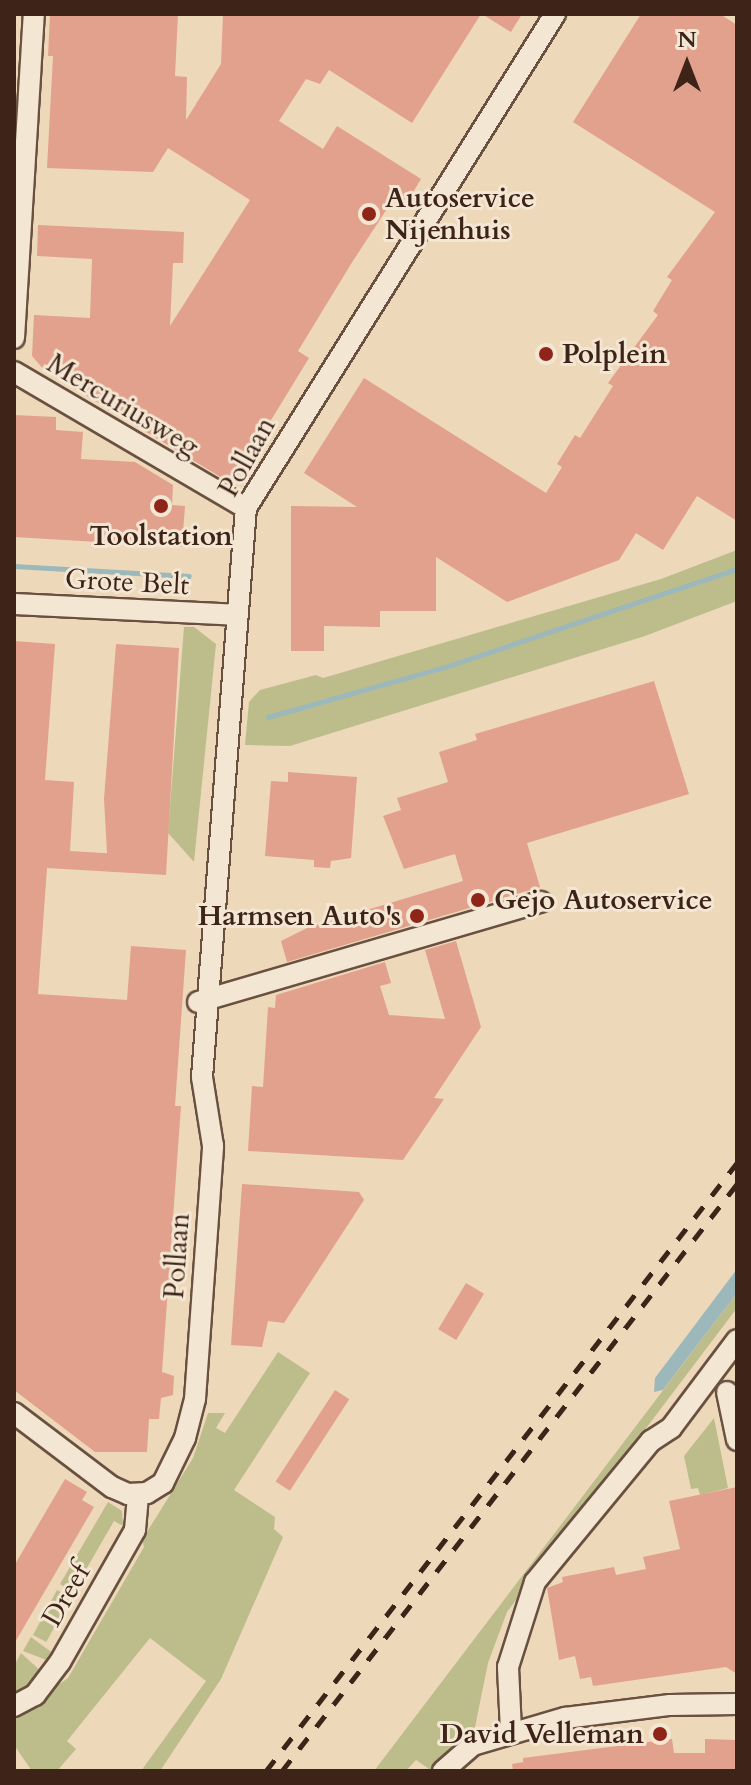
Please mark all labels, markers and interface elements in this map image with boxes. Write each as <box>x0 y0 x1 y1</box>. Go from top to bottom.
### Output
north arrow <box>647 24 727 104</box>
text: N <box>677 25 697 55</box>
place label: Autoservice Nijenhuis <box>385 181 535 247</box>
marker: Autoservice Nijenhuis <box>360 205 378 223</box>
place label: Polplein <box>562 337 667 371</box>
marker: Polplein <box>537 345 555 363</box>
street label: Mercuriusweg <box>41 347 205 463</box>
street label: Pollaan <box>211 411 283 503</box>
marker: Toolstation <box>152 497 170 515</box>
place label: Toolstation <box>89 519 233 553</box>
street label: Grote Belt <box>64 562 190 602</box>
place label: Gejo Autoservice <box>494 883 713 917</box>
marker: Gejo Autoservice <box>469 891 487 909</box>
place label: Harmsen Auto's <box>198 899 401 933</box>
marker: Harmsen Auto's <box>408 907 426 925</box>
street label: Pollaan <box>157 1212 197 1300</box>
street label: Dreef <box>35 1558 97 1632</box>
place label: David Velleman <box>440 1717 644 1751</box>
marker: David Velleman <box>651 1725 669 1743</box>

